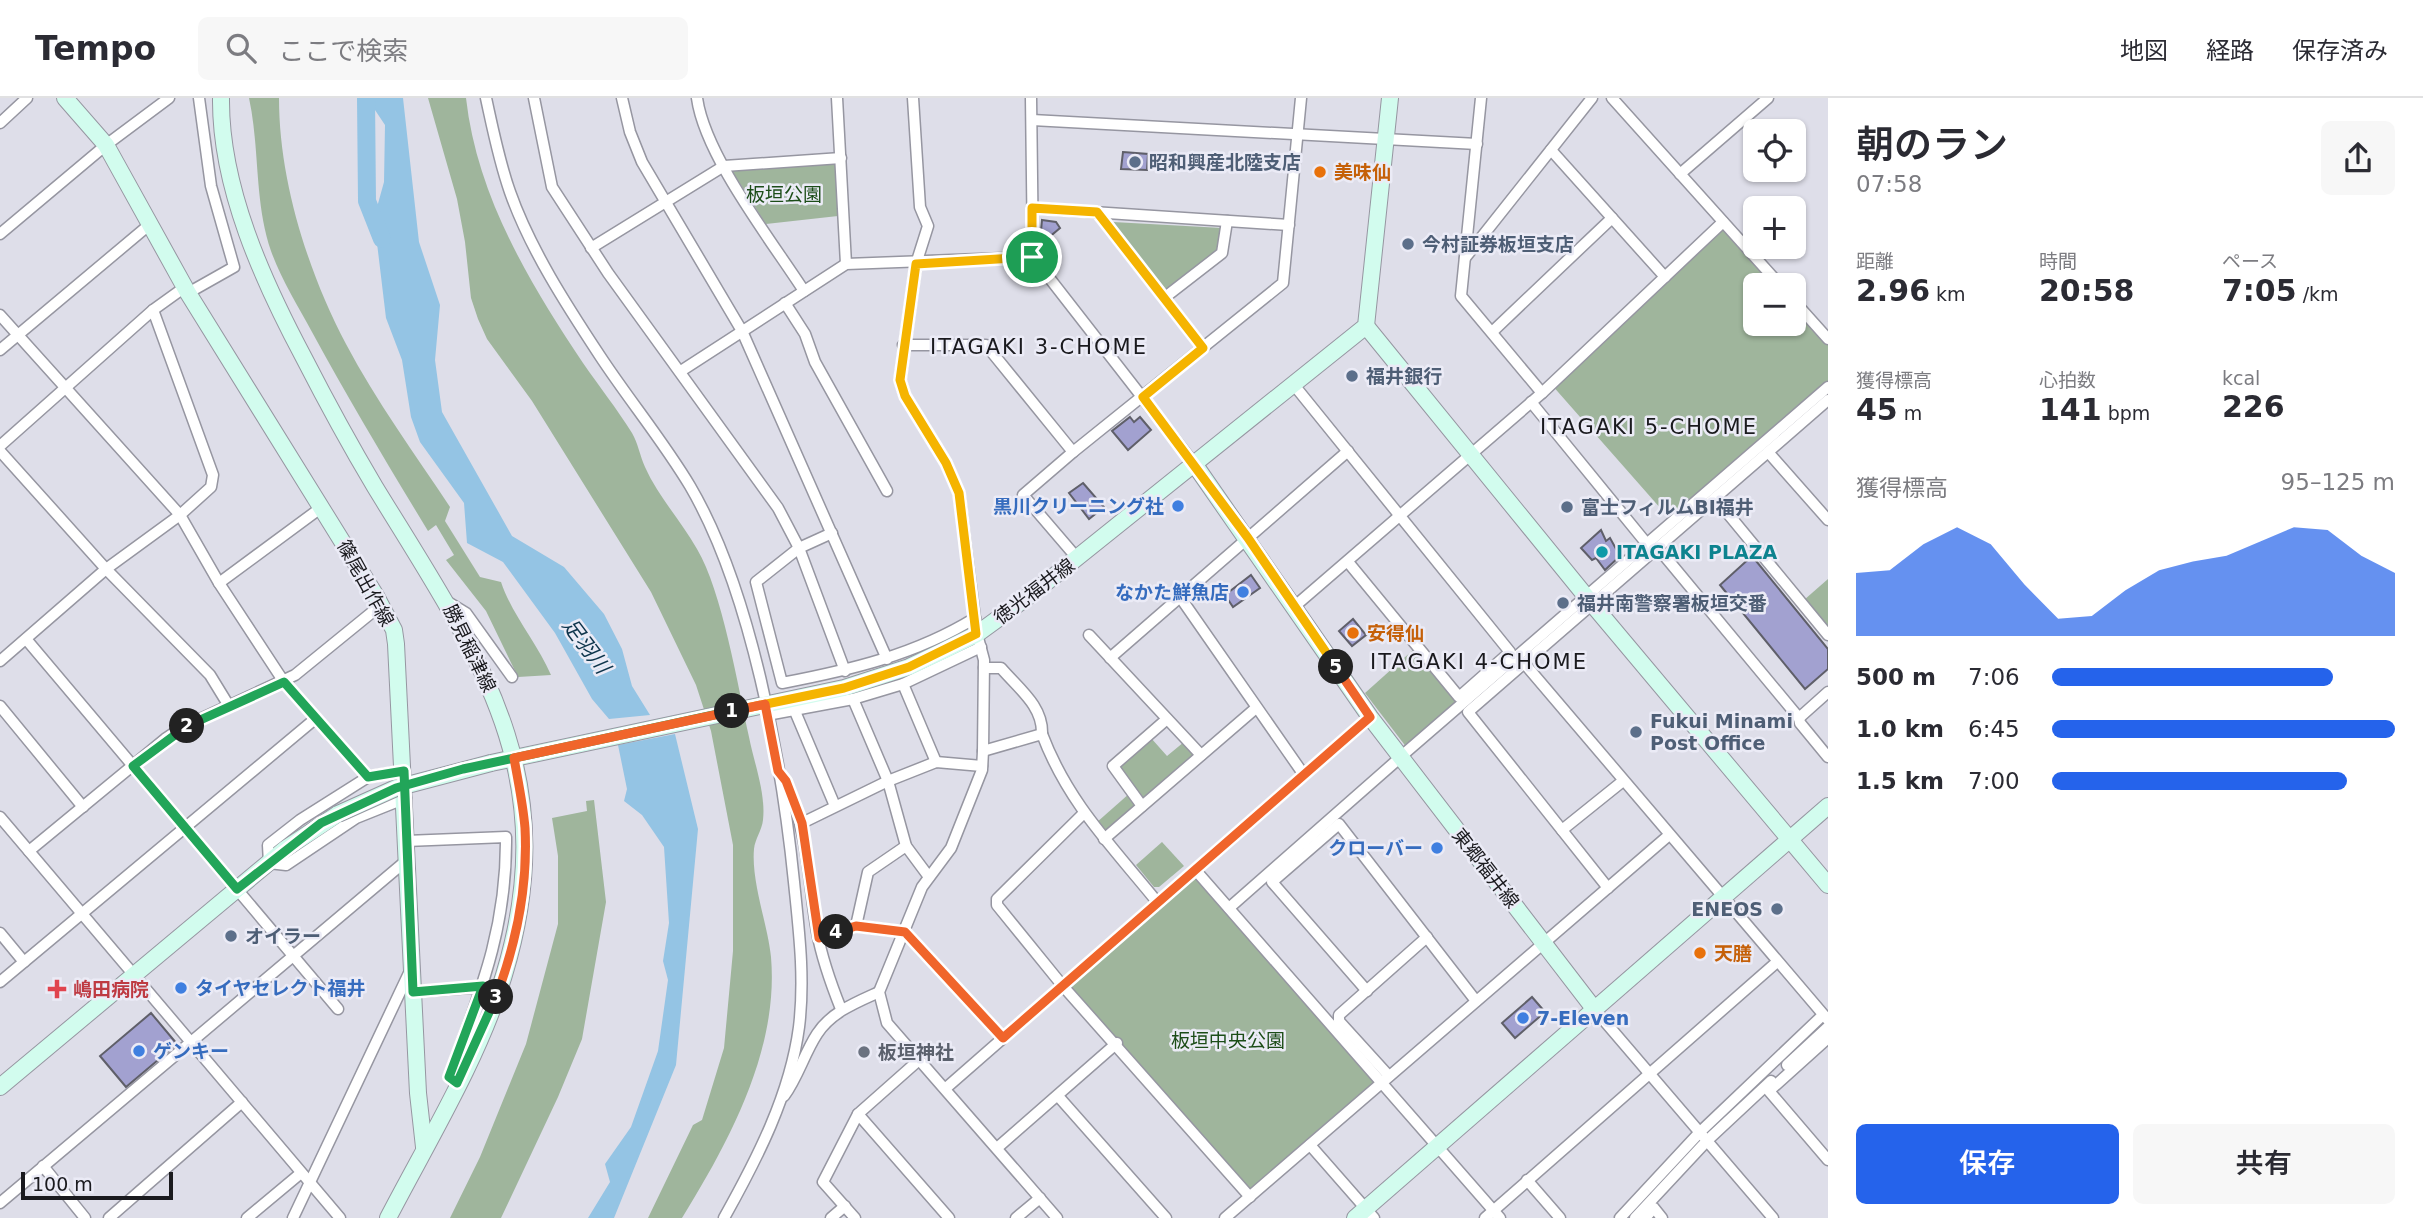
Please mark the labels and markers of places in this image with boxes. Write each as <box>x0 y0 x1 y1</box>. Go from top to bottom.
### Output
place label: 昭和興産北陸支店 <box>1149 151 1301 173</box>
marker: 昭和興産北陸支店 <box>1127 154 1143 170</box>
place label: 美味仙 <box>1334 161 1391 183</box>
marker: 美味仙 <box>1312 164 1328 180</box>
pin <box>1002 227 1062 287</box>
place label: 今村証券板垣支店 <box>1422 233 1574 255</box>
marker: 今村証券板垣支店 <box>1400 236 1416 252</box>
place label: 福井銀行 <box>1366 365 1442 387</box>
marker: 福井銀行 <box>1344 368 1360 384</box>
place label: 黒川クリーニング社 <box>993 495 1164 517</box>
place label: 富士フィルムBI福井 <box>1581 496 1754 518</box>
marker: 黒川クリーニング社 <box>1170 498 1186 514</box>
marker: 富士フィルムBI福井 <box>1559 499 1575 515</box>
place label: ITAGAKI PLAZA <box>1616 541 1777 563</box>
marker: ITAGAKI PLAZA <box>1594 544 1610 560</box>
place label: なかた鮮魚店 <box>1115 581 1229 603</box>
marker: なかた鮮魚店 <box>1235 584 1251 600</box>
place label: 福井南警察署板垣交番 <box>1577 592 1767 614</box>
marker: 福井南警察署板垣交番 <box>1555 595 1571 611</box>
place label: 安得仙 <box>1367 622 1424 644</box>
marker: 安得仙 <box>1345 625 1361 641</box>
pin: 5 <box>1318 650 1354 684</box>
pin: 1 <box>714 694 750 728</box>
pin: 2 <box>170 708 204 744</box>
place label: Fukui Minami Post Office <box>1650 710 1793 754</box>
marker: Fukui Minami Post Office <box>1628 724 1644 740</box>
place label: クローバー <box>1328 837 1423 859</box>
marker: クローバー <box>1429 840 1445 856</box>
place label: ENEOS <box>1691 898 1763 920</box>
marker: ENEOS <box>1769 901 1785 917</box>
pin: 4 <box>818 914 854 950</box>
place label: オイラー <box>245 925 321 947</box>
marker: オイラー <box>223 928 239 944</box>
place label: 天膳 <box>1714 942 1752 964</box>
marker: 天膳 <box>1692 945 1708 961</box>
place label: タイヤセレクト福井 <box>195 977 365 999</box>
place label: 嶋田病院 <box>73 978 149 1000</box>
marker: 嶋田病院 <box>47 979 67 999</box>
pin: 3 <box>478 979 514 1014</box>
marker: タイヤセレクト福井 <box>173 980 189 996</box>
place label: 7-Eleven <box>1537 1007 1629 1029</box>
marker: 7-Eleven <box>1515 1010 1531 1026</box>
place label: ゲンキー <box>153 1040 229 1062</box>
place label: 板垣神社 <box>878 1041 954 1063</box>
marker: ゲンキー <box>131 1043 147 1059</box>
marker: 板垣神社 <box>856 1044 872 1060</box>

